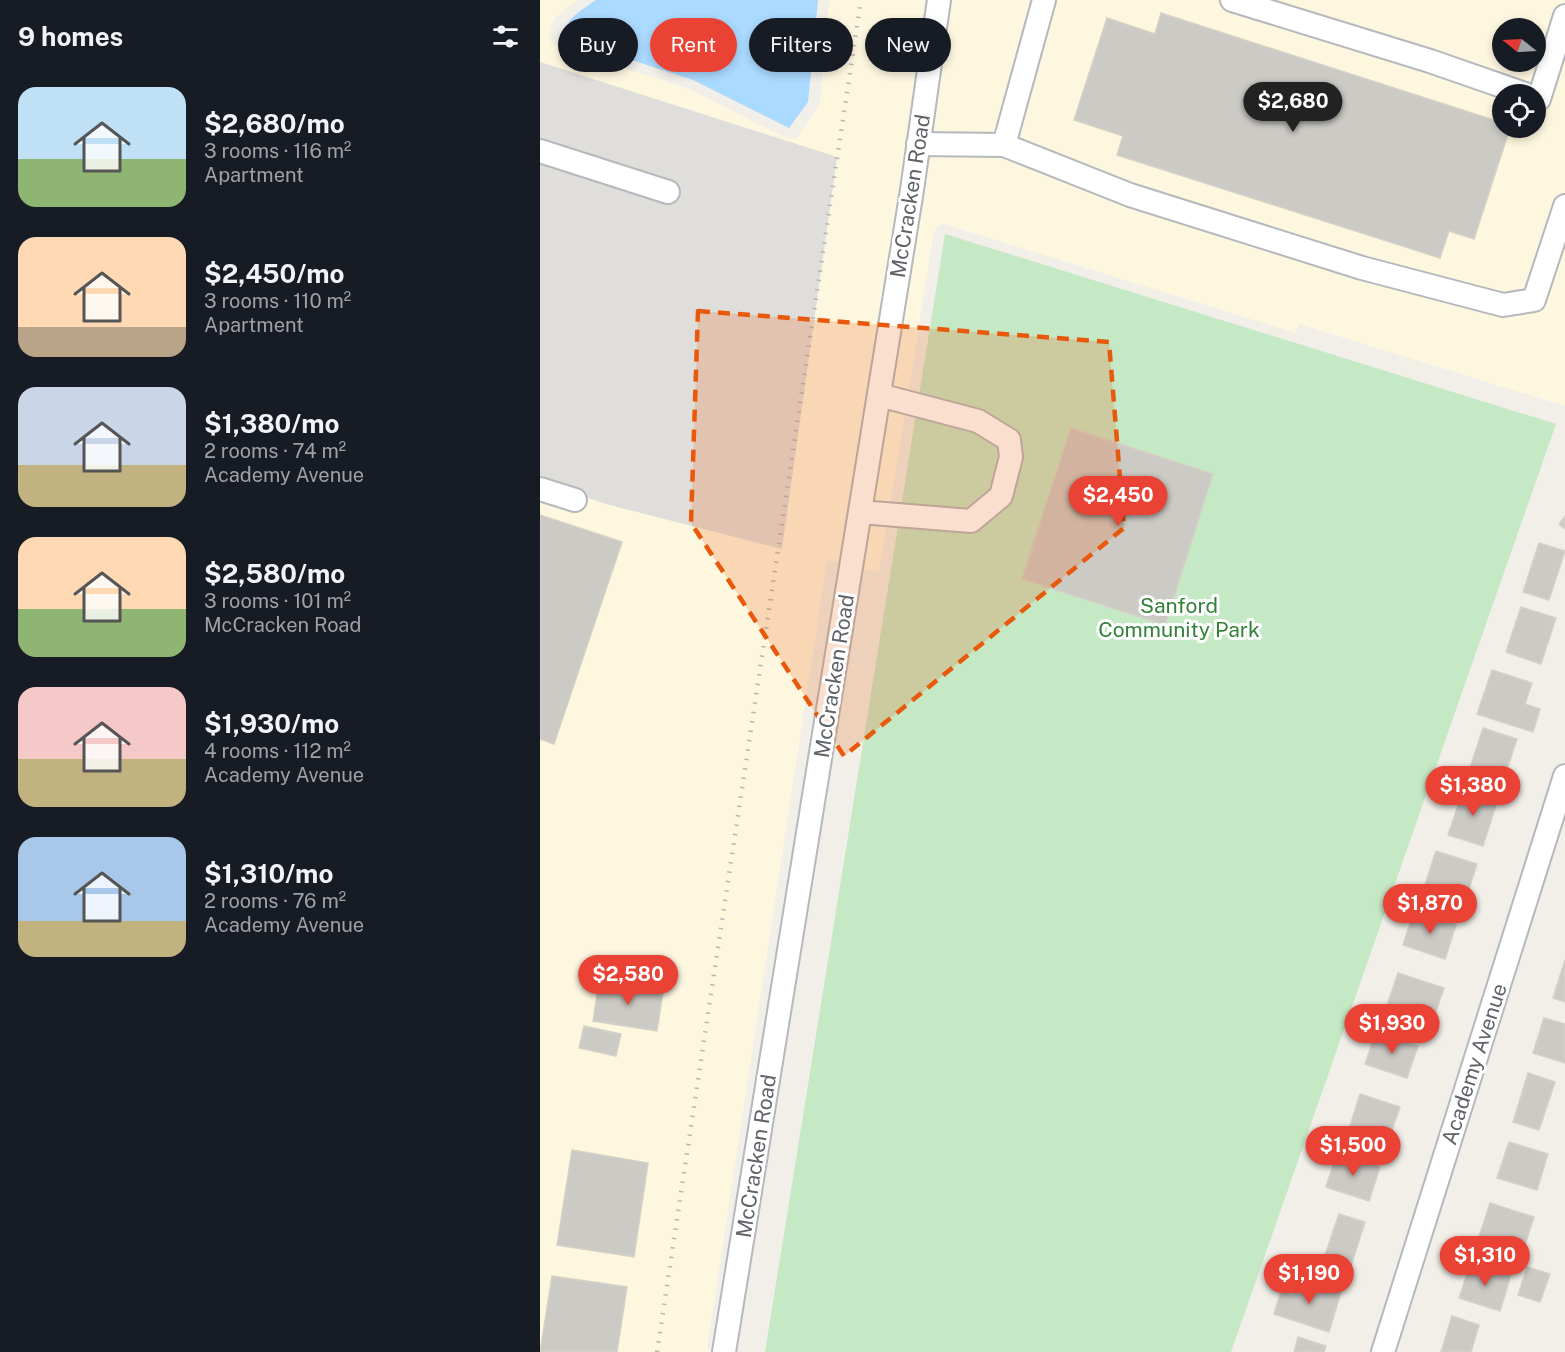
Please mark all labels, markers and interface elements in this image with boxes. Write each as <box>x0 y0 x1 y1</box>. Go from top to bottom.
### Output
chip: Buy <box>558 18 638 72</box>
chip: Rent <box>650 18 737 72</box>
chip: Filters <box>749 18 853 72</box>
chip: New <box>865 18 951 72</box>
north arrow <box>1492 18 1546 72</box>
map controls <box>1492 18 1546 138</box>
icon: filters <box>489 20 522 53</box>
text: 9 homes <box>18 21 123 52</box>
pin: $2,680 <box>1244 82 1342 133</box>
button: locate <box>1492 84 1546 138</box>
text: $2,680 <box>1257 89 1329 113</box>
text: $2,680/mo <box>204 108 345 139</box>
icon: home <box>66 111 138 183</box>
street label: McCracken Road <box>885 112 935 280</box>
text: 3 rooms · 116 m² <box>204 139 351 163</box>
text: Apartment <box>204 163 304 187</box>
text: $2,450/mo <box>204 258 345 289</box>
icon: home <box>66 261 138 333</box>
text: 3 rooms · 110 m² <box>204 289 351 313</box>
text: Apartment <box>204 313 304 337</box>
text: $1,380/mo <box>204 408 340 439</box>
icon: home <box>66 411 138 483</box>
text: 2 rooms · 74 m² <box>204 439 346 463</box>
text: Academy Avenue <box>204 463 364 487</box>
pin: $2,450 <box>1069 476 1167 527</box>
text: $2,450 <box>1082 483 1154 507</box>
text: $2,580/mo <box>204 558 345 589</box>
icon: home <box>66 561 138 633</box>
text: 3 rooms · 101 m² <box>204 589 351 613</box>
street label: McCracken Road <box>809 592 859 760</box>
park label: Sanford Community Park <box>1098 593 1260 642</box>
text: McCracken Road <box>204 613 361 637</box>
text: $1,930/mo <box>204 708 339 739</box>
icon: home <box>66 711 138 783</box>
text: 4 rooms · 112 m² <box>204 739 351 763</box>
text: Academy Avenue <box>204 763 364 787</box>
pin: $1,380 <box>1424 766 1522 817</box>
text: $1,380 <box>1439 773 1507 797</box>
text: $1,310/mo <box>204 858 333 889</box>
icon: home <box>66 861 138 933</box>
pin: $1,870 <box>1381 884 1479 935</box>
text: 2 rooms · 76 m² <box>204 889 346 913</box>
text: $1,870 <box>1397 891 1463 915</box>
text: Academy Avenue <box>204 913 364 937</box>
pin: $2,580 <box>579 955 677 1006</box>
text: $2,580 <box>592 962 664 986</box>
street label: Academy Avenue <box>1436 980 1512 1148</box>
pin: $1,930 <box>1343 1004 1441 1055</box>
text: $1,930 <box>1359 1011 1425 1035</box>
street label: McCracken Road <box>731 1072 781 1240</box>
pin: $1,500 <box>1304 1126 1402 1177</box>
text: $1,500 <box>1320 1133 1386 1157</box>
pin: $1,310 <box>1436 1236 1534 1287</box>
text: $1,310 <box>1454 1243 1516 1267</box>
pin: $1,190 <box>1260 1254 1358 1305</box>
text: $1,190 <box>1278 1261 1340 1285</box>

